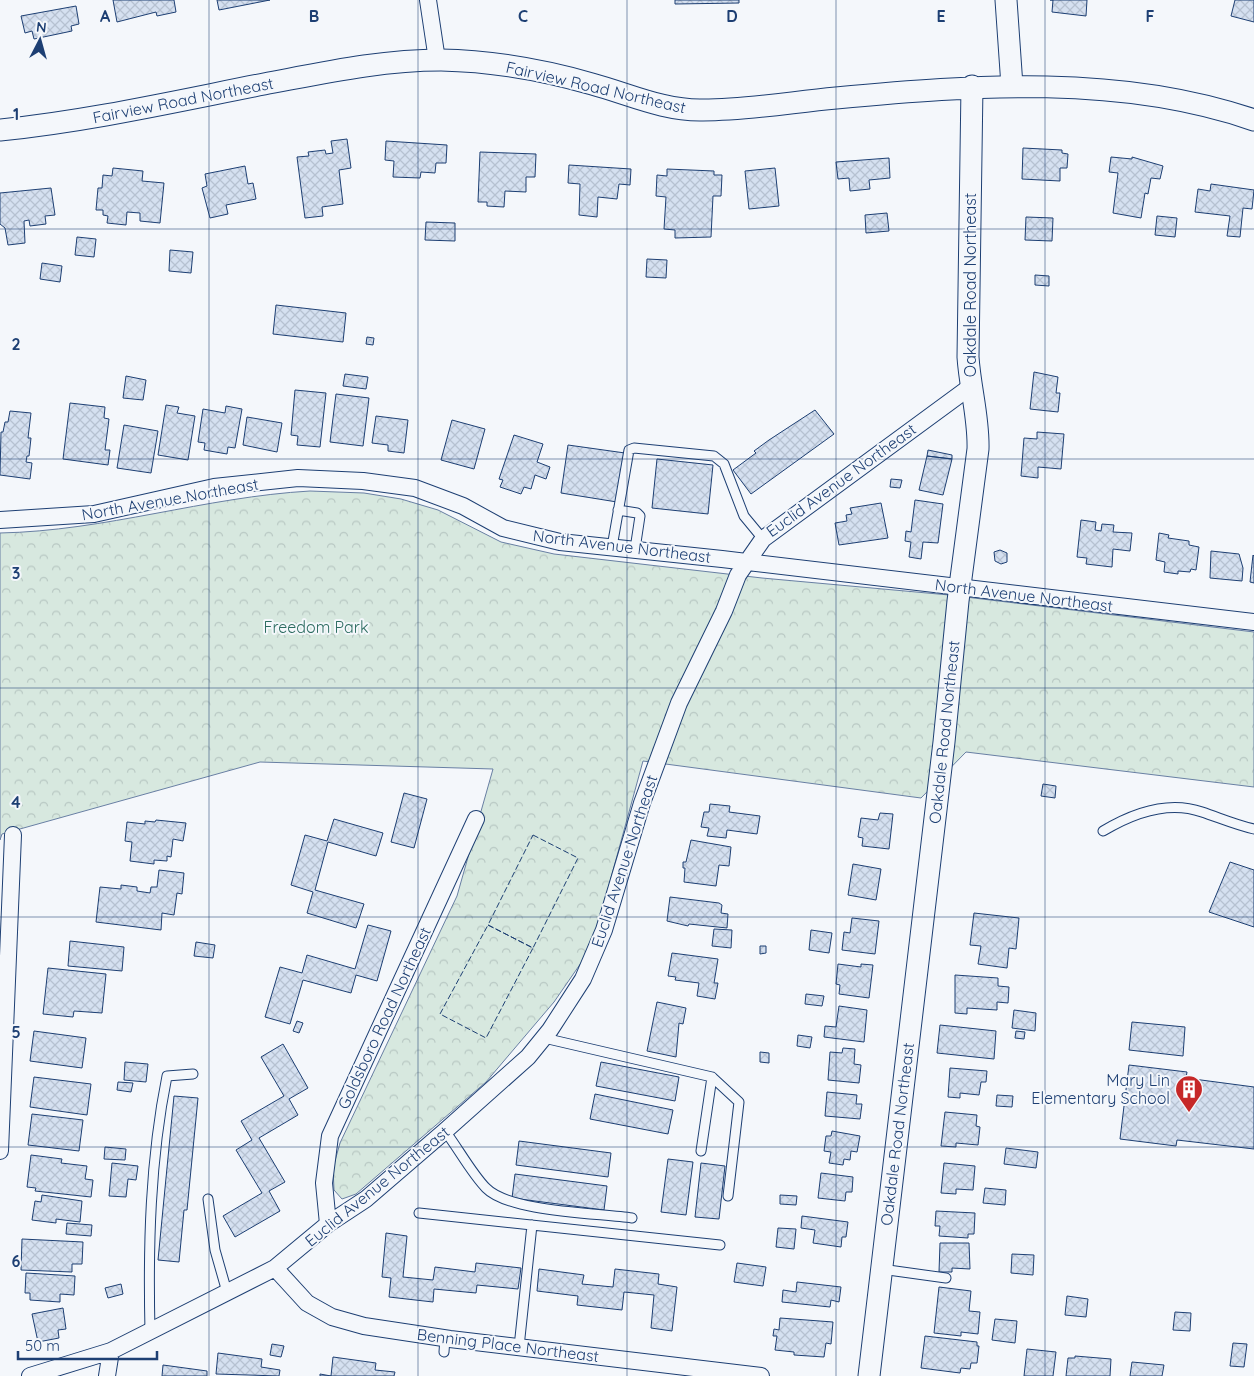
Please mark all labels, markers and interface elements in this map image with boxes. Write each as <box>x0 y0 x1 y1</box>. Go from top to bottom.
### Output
text: A <box>100 6 111 26</box>
text: B <box>309 6 319 26</box>
text: C <box>518 6 528 26</box>
text: D <box>726 6 738 26</box>
text: E <box>936 6 946 26</box>
text: F <box>1146 6 1155 26</box>
north arrow <box>15 15 65 65</box>
text: N <box>35 18 47 37</box>
street label: Fairview Road Northeast <box>504 57 688 117</box>
street label: Fairview Road Northeast <box>91 73 275 127</box>
text: 1 <box>13 104 19 124</box>
street label: Oakdale Road Northeast <box>960 193 980 377</box>
text: 2 <box>11 334 21 354</box>
street label: Euclid Avenue Northeast <box>762 419 920 541</box>
street label: North Avenue Northeast <box>80 474 260 524</box>
street label: North Avenue Northeast <box>532 525 712 567</box>
text: 3 <box>12 563 20 583</box>
street label: North Avenue Northeast <box>934 574 1114 616</box>
park label: Freedom Park <box>264 617 369 637</box>
street label: Oakdale Road Northeast <box>924 639 964 825</box>
street label: Euclid Avenue Northeast <box>587 772 661 950</box>
text: 4 <box>11 792 21 812</box>
street label: Goldsboro Road Northeast <box>333 924 435 1112</box>
text: 5 <box>11 1022 21 1042</box>
street label: Oakdale Road Northeast <box>876 1041 918 1227</box>
place label: Mary Lin Elementary School <box>1031 1070 1170 1108</box>
building icon: Mary Lin Elementary School <box>1174 1074 1204 1113</box>
street label: Euclid Avenue Northeast <box>301 1121 453 1251</box>
text: 6 <box>12 1251 21 1271</box>
street label: Benning Place Northeast <box>416 1324 600 1366</box>
scale bar <box>18 1328 156 1360</box>
text: 50 m <box>25 1336 60 1355</box>

